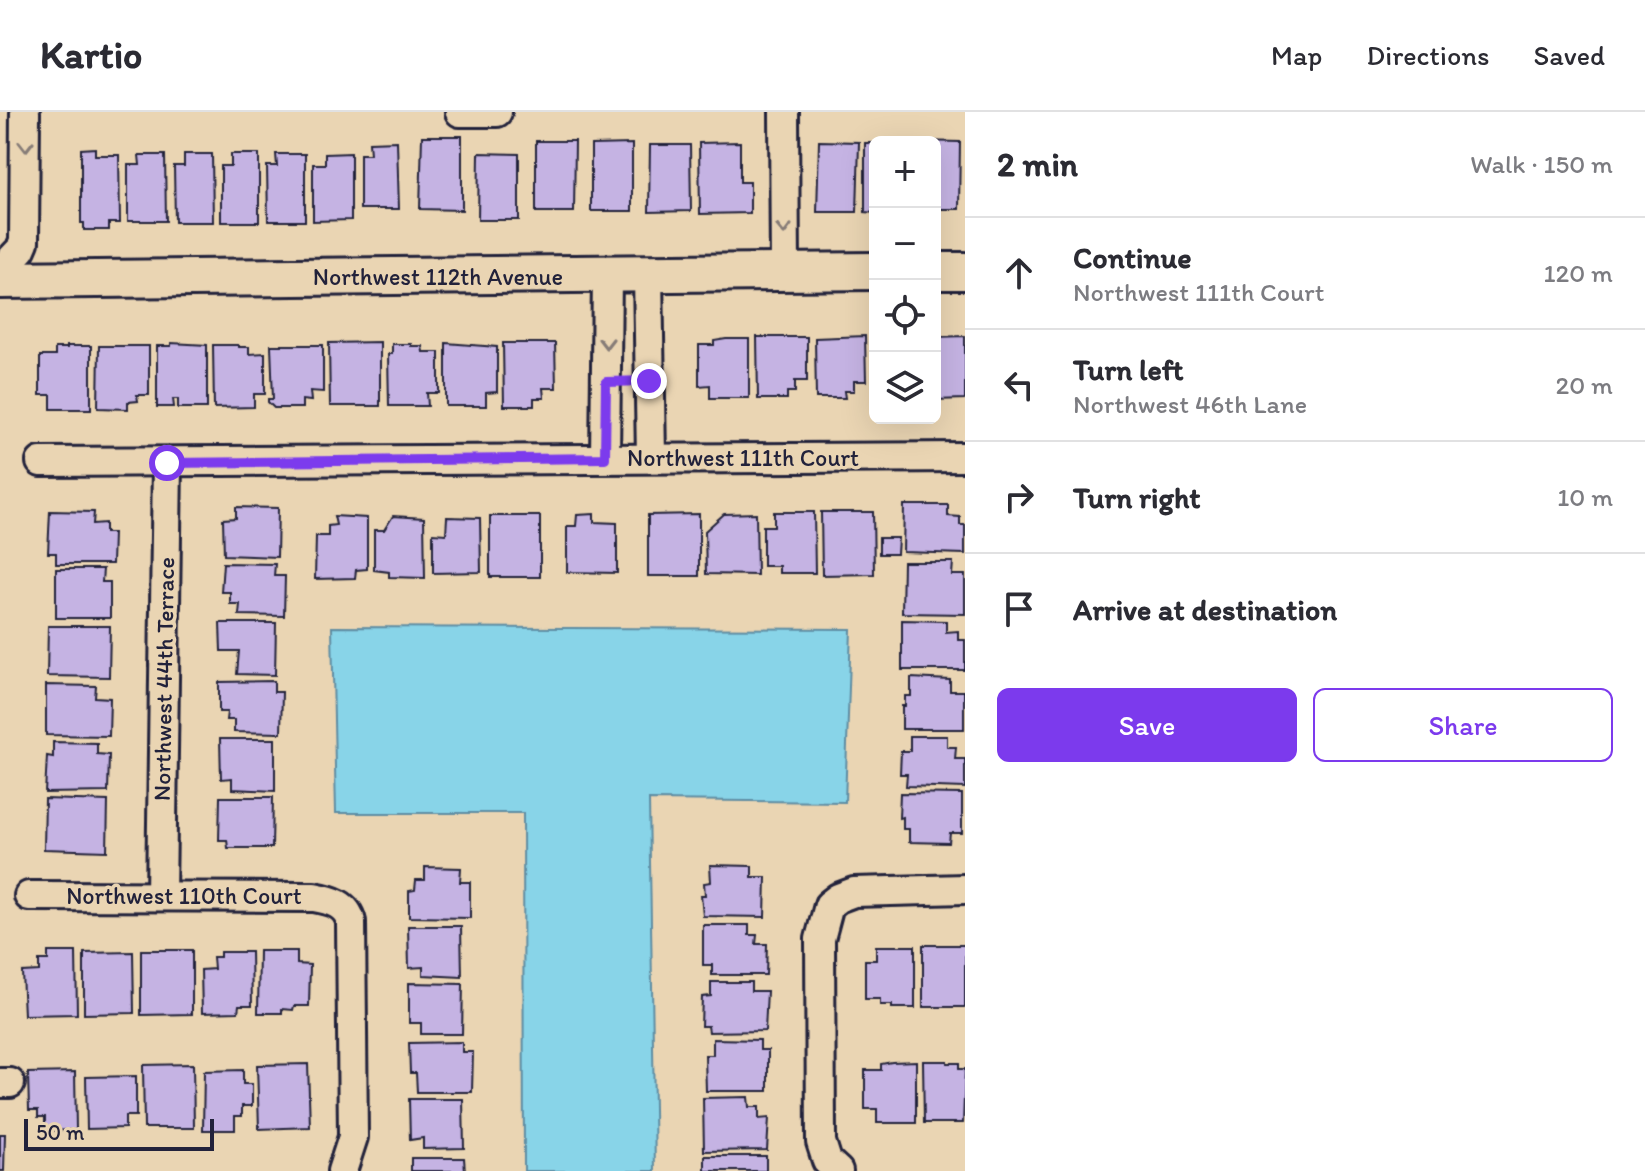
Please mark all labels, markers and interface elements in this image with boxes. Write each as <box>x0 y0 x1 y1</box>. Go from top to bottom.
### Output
text: Kartio <box>40 32 142 78</box>
text: Map <box>1271 38 1322 72</box>
text: Directions <box>1366 38 1490 72</box>
text: Saved <box>1534 38 1605 72</box>
map controls <box>869 136 941 424</box>
button: + <box>869 136 941 208</box>
one-way arrow <box>17 140 35 153</box>
text: 2 min <box>997 144 1078 185</box>
text: Walk · 150 m <box>1470 148 1613 180</box>
button: − <box>869 208 941 280</box>
one-way arrow <box>775 223 793 236</box>
text: Continue <box>1073 239 1192 276</box>
icon: ahead <box>997 251 1041 295</box>
text: 120 m <box>1544 257 1613 289</box>
street label: Northwest 112th Avenue <box>313 262 563 291</box>
text: Northwest 111th Court <box>1073 276 1324 308</box>
button: locate <box>869 280 941 352</box>
one-way arrow <box>597 337 615 350</box>
text: Turn left <box>1073 351 1184 388</box>
button: layers <box>869 352 941 424</box>
route end <box>631 363 667 399</box>
icon: left <box>997 363 1041 407</box>
text: 20 m <box>1556 369 1613 401</box>
text: Northwest 46th Lane <box>1073 388 1307 420</box>
street label: Northwest 111th Court <box>627 443 859 472</box>
route start <box>149 445 185 481</box>
icon: right <box>997 475 1041 519</box>
text: Turn right <box>1073 479 1201 516</box>
text: 10 m <box>1557 481 1613 513</box>
street label: Northwest 44th Terrace <box>147 557 180 801</box>
icon: arrive <box>997 587 1041 631</box>
text: Arrive at destination <box>1073 591 1337 628</box>
button: Save <box>997 688 1297 762</box>
button: Share <box>1313 688 1613 762</box>
street label: Northwest 110th Court <box>66 881 302 910</box>
scale bar <box>24 1115 214 1151</box>
text: 50 m <box>36 1119 85 1146</box>

